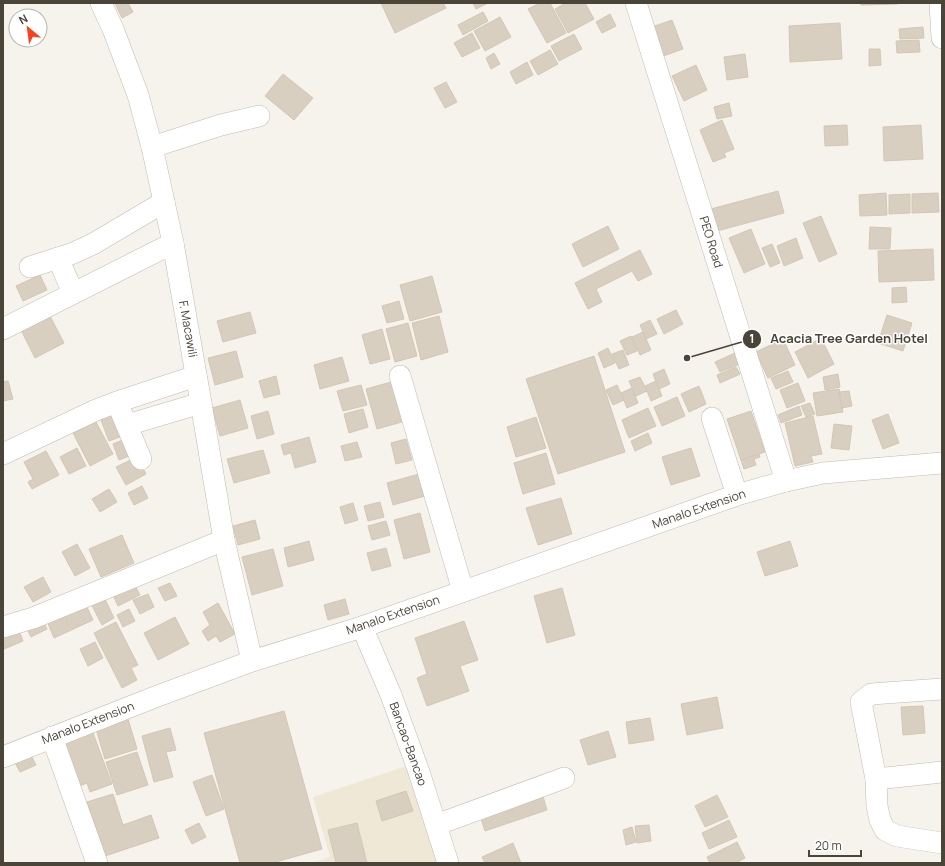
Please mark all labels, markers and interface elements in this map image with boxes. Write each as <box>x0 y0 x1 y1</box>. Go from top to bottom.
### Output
north arrow <box>8 8 48 48</box>
text: N <box>16 10 30 27</box>
street label: PEO Road <box>696 214 727 270</box>
street label: F. Macawili <box>175 299 202 359</box>
callout: Acacia Tree Garden Hotel <box>742 326 936 351</box>
text: Acacia Tree Garden Hotel <box>770 329 928 347</box>
text: 1 <box>749 330 755 347</box>
street label: Manalo Extension <box>650 485 748 532</box>
street label: Manalo Extension <box>344 591 442 638</box>
street label: Manalo Extension <box>39 697 137 748</box>
street label: Bancao-Bancao <box>385 700 432 788</box>
scale bar <box>809 832 861 858</box>
text: 20 m <box>815 837 842 854</box>

